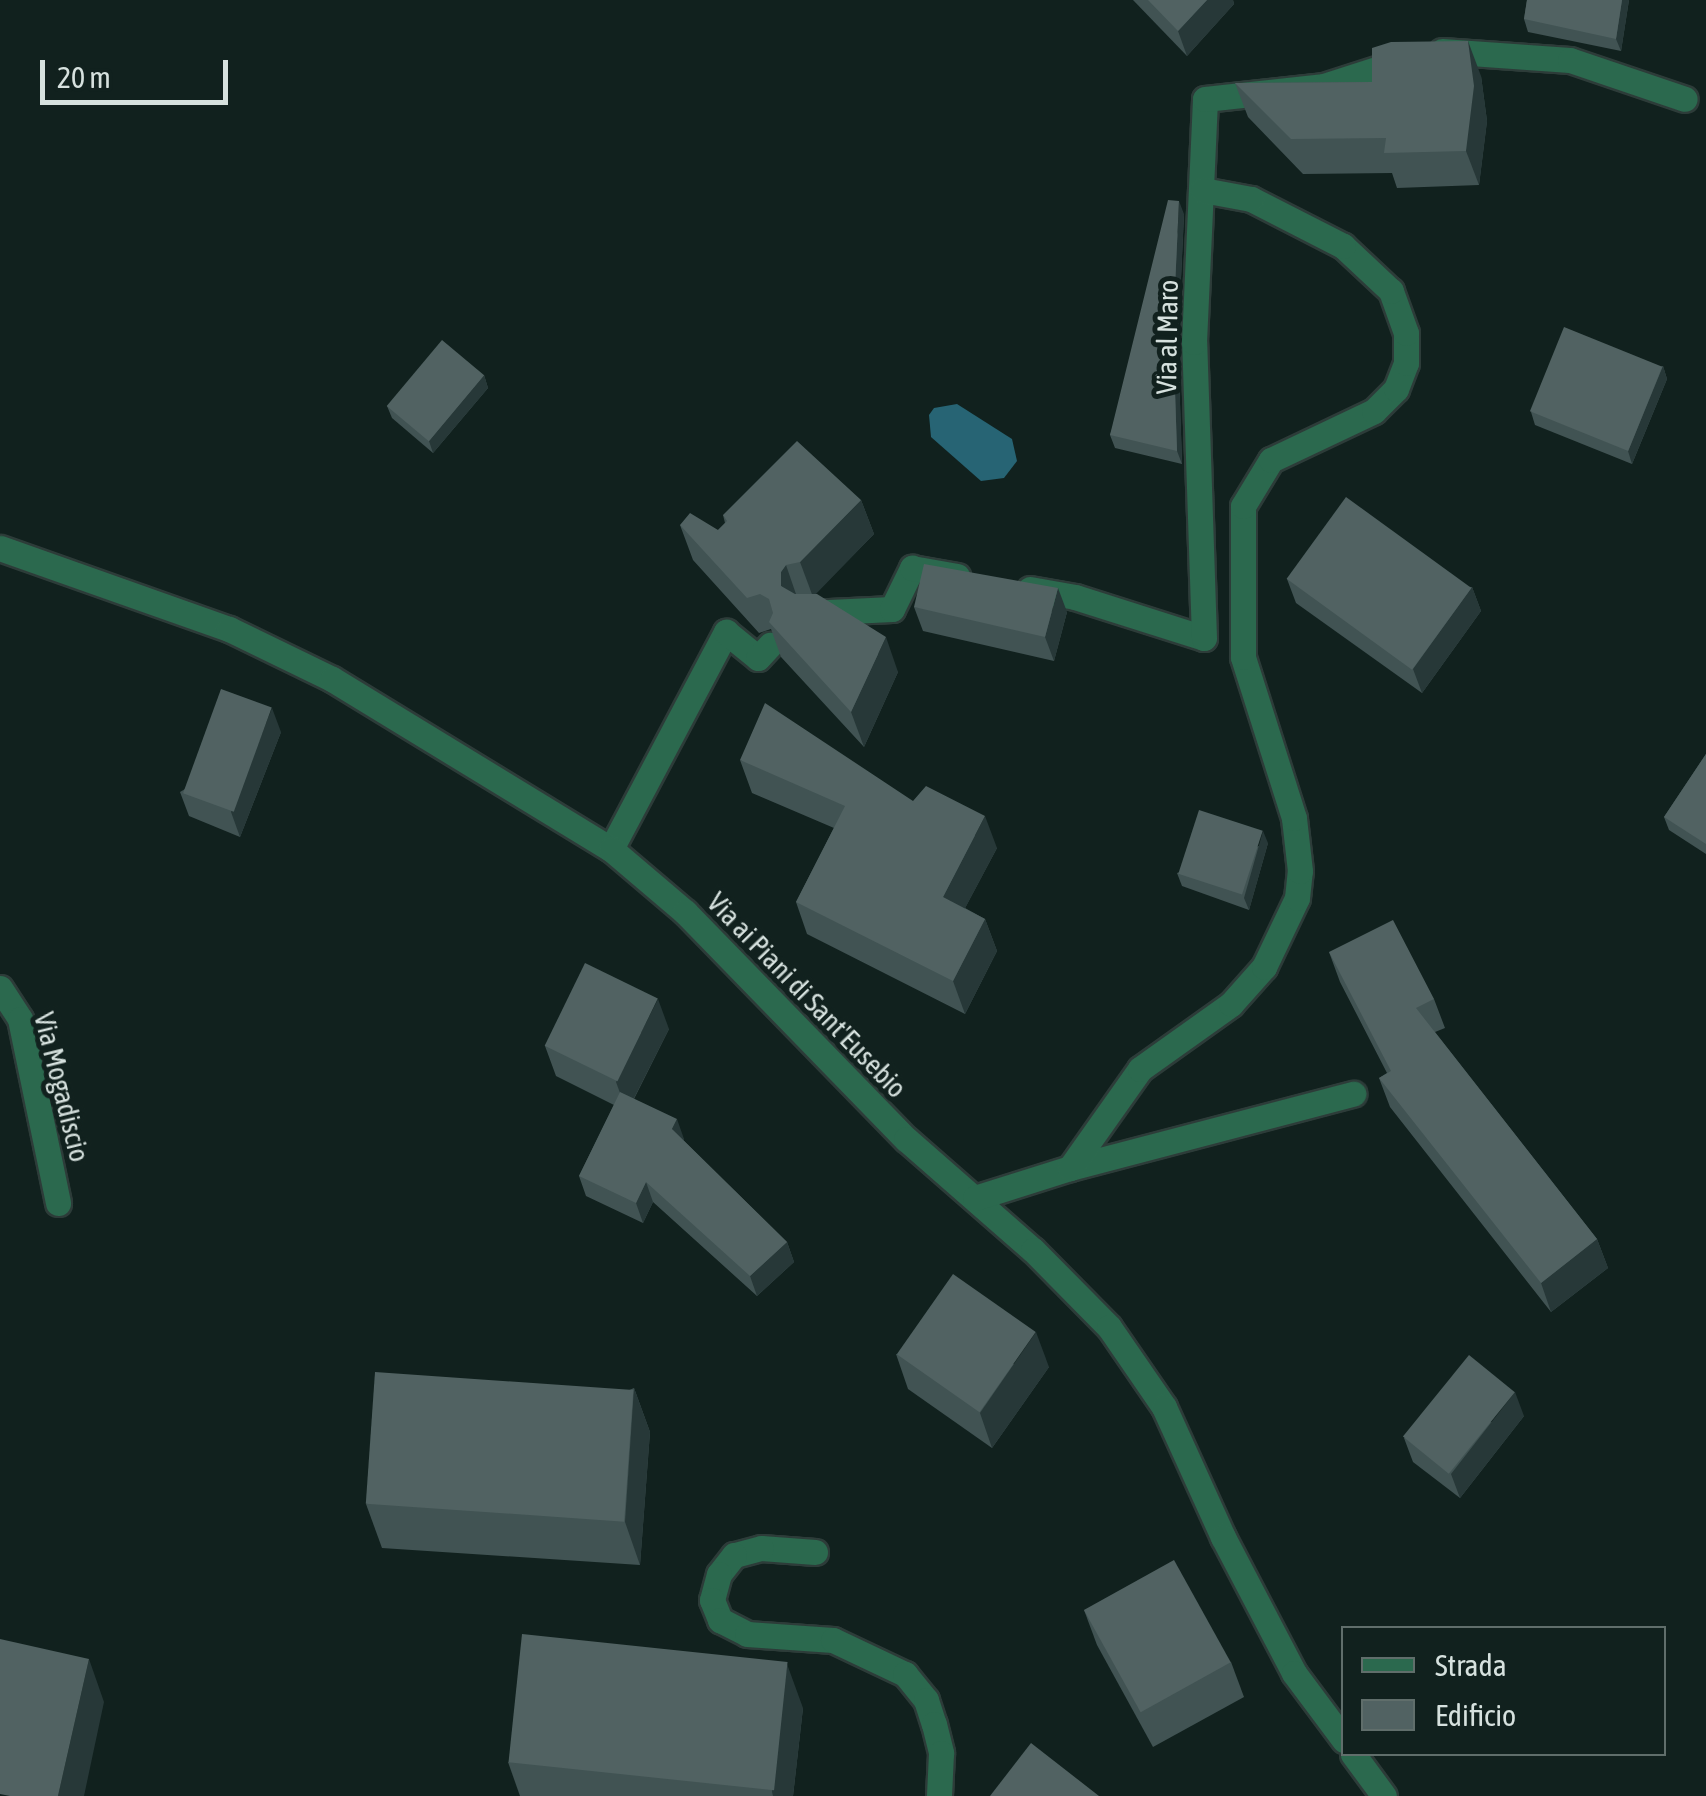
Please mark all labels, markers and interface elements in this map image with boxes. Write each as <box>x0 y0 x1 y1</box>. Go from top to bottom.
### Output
scale bar <box>45 40 232 102</box>
text: 20 m <box>57 60 111 94</box>
street label: Via al Maro <box>1149 279 1185 395</box>
street label: Via ai Piani di Sant'Eusebio <box>700 885 914 1105</box>
street label: Via Mogadiscio <box>27 1009 97 1165</box>
legend <box>1341 1626 1666 1756</box>
text: Strada <box>1435 1648 1507 1682</box>
text: Edificio <box>1435 1698 1516 1732</box>

